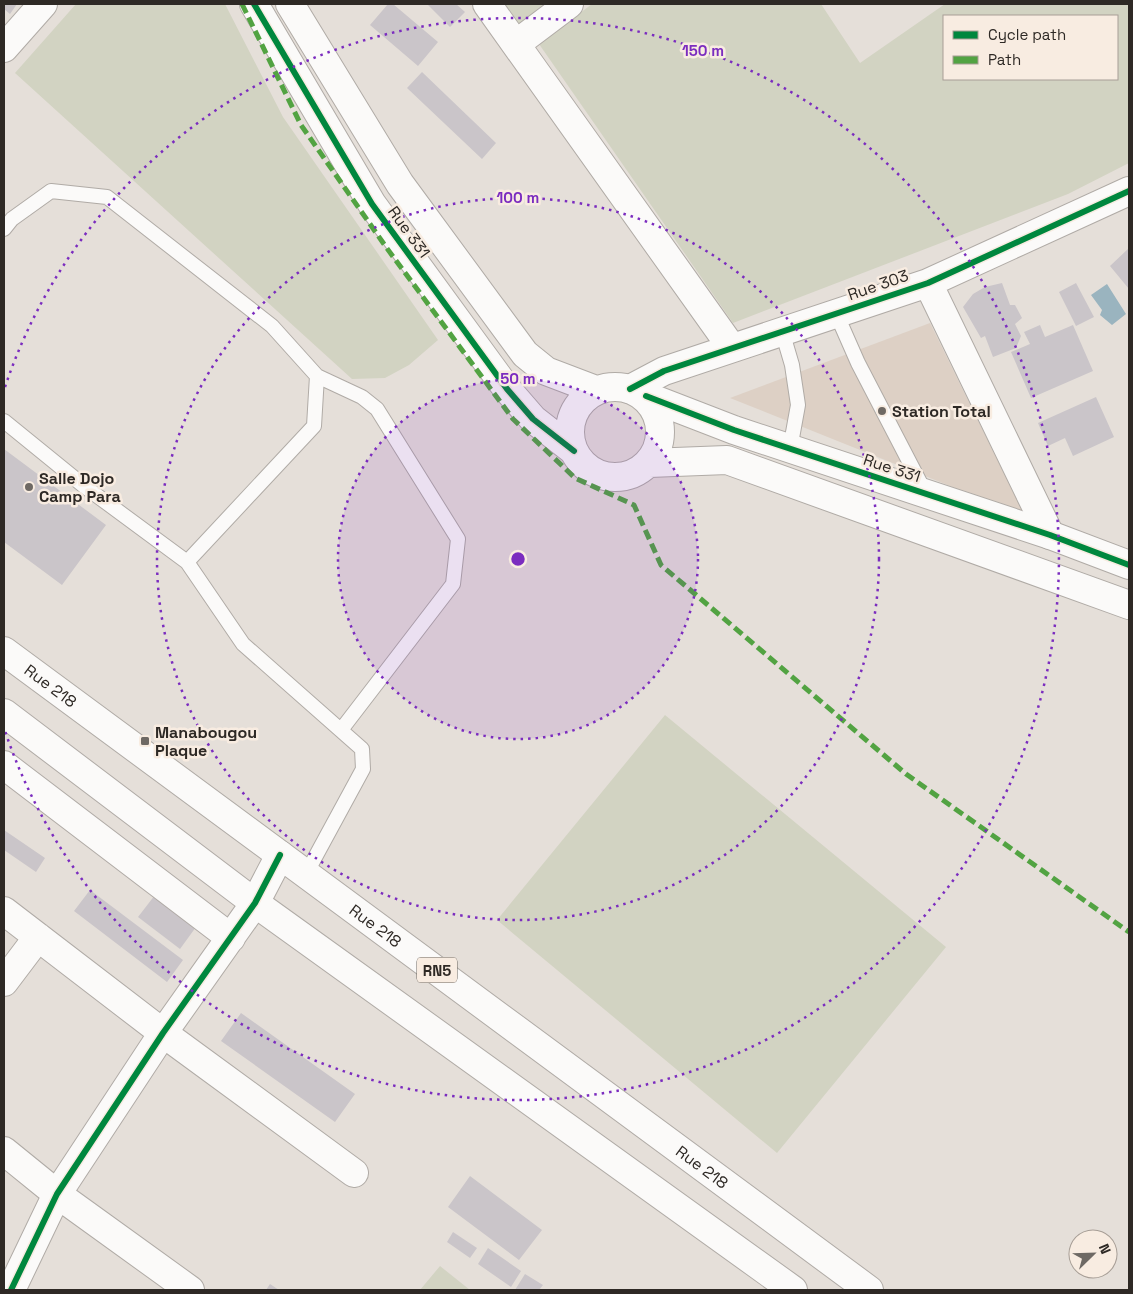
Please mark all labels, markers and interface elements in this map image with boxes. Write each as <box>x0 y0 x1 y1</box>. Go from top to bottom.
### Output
legend <box>943 15 1118 80</box>
text: Cycle path <box>988 25 1066 44</box>
text: 150 m <box>682 41 724 60</box>
text: Path <box>988 50 1021 69</box>
text: 100 m <box>497 188 539 207</box>
street label: Rue 331 <box>383 202 435 262</box>
street label: Rue 303 <box>845 265 911 305</box>
text: 50 m <box>500 369 536 388</box>
place label: Station Total <box>892 401 991 422</box>
marker: Station Total <box>876 405 888 417</box>
street label: Rue 331 <box>861 449 923 487</box>
place label: Salle Dojo Camp Para <box>39 468 121 507</box>
marker: Salle Dojo Camp Para <box>23 481 35 493</box>
centre of rings <box>509 550 527 568</box>
street label: Rue 218 <box>20 659 81 712</box>
place label: Manabougou Plaque <box>155 722 257 761</box>
marker: Manabougou Plaque <box>139 735 151 747</box>
street label: Rue 218 <box>345 899 406 952</box>
road number: RN5 <box>417 958 457 982</box>
street label: Rue 218 <box>672 1141 732 1193</box>
north arrow <box>1068 1229 1118 1279</box>
text: N <box>1095 1241 1115 1257</box>

